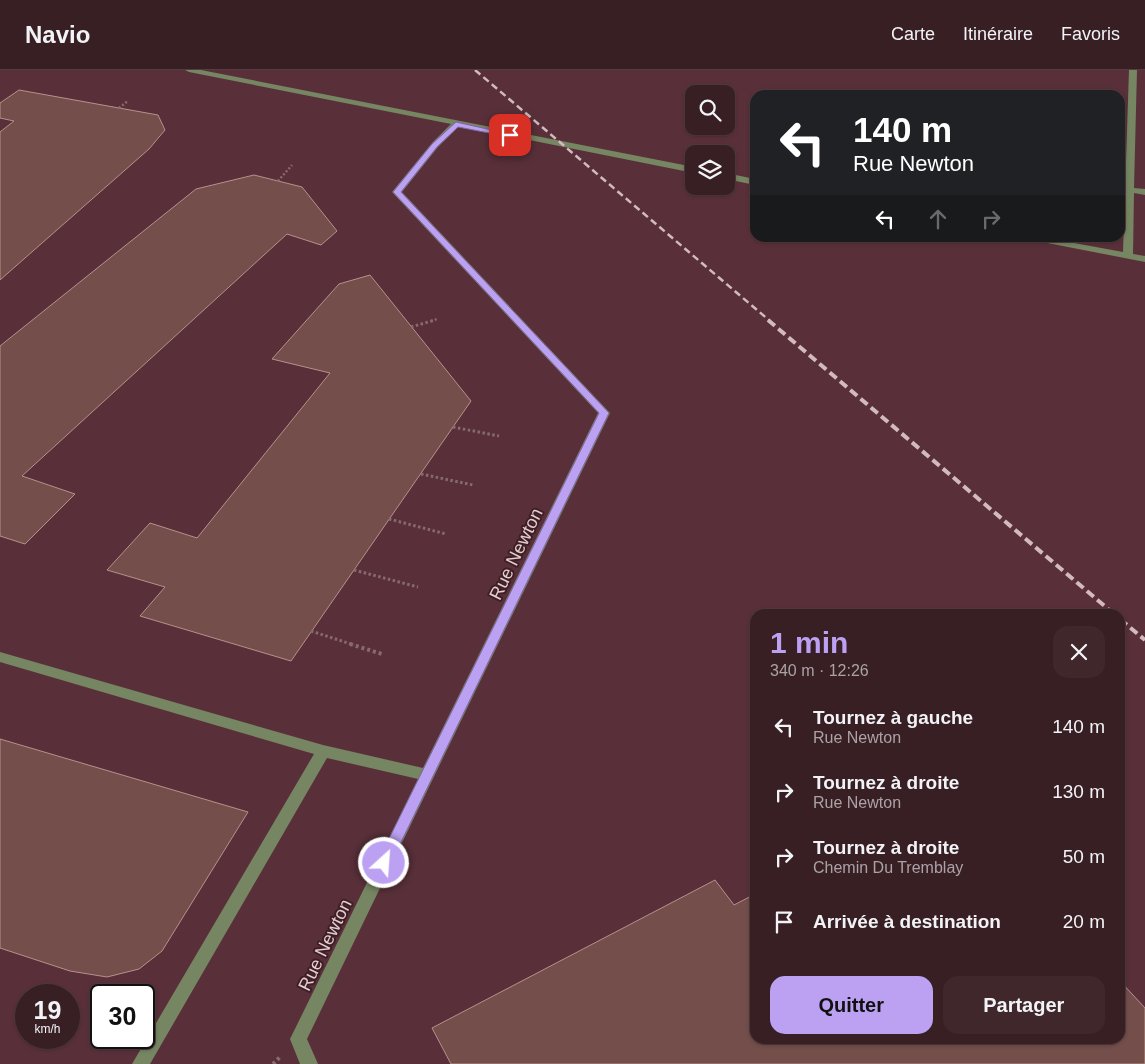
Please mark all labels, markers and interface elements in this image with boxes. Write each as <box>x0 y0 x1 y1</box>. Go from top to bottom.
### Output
text: Navio <box>25 21 90 48</box>
text: Carte <box>891 24 935 44</box>
text: Itinéraire <box>963 24 1033 44</box>
text: Favoris <box>1061 24 1120 44</box>
map controls <box>685 85 735 195</box>
button: search <box>685 85 735 135</box>
icon: left <box>770 110 835 175</box>
text: 140 m <box>853 110 952 149</box>
pin <box>489 114 531 156</box>
icon: arrive <box>496 121 524 149</box>
button: layers <box>685 145 735 195</box>
text: Rue Newton <box>853 151 974 176</box>
icon: left <box>871 205 899 233</box>
icon: ahead <box>924 205 952 233</box>
icon: right <box>977 205 1005 233</box>
street label: Rue Newton <box>485 505 547 603</box>
text: 1 min <box>770 626 848 659</box>
button: close <box>1053 626 1105 678</box>
text: 340 m · 12:26 <box>770 662 869 679</box>
text: Tournez à gauche <box>813 707 973 728</box>
icon: left <box>770 713 798 741</box>
text: 140 m <box>1052 716 1105 737</box>
text: Rue Newton <box>813 729 901 746</box>
text: Tournez à droite <box>813 772 959 793</box>
icon: right <box>770 778 798 806</box>
text: 130 m <box>1052 781 1105 802</box>
text: Rue Newton <box>813 794 901 811</box>
position arrow <box>357 836 409 888</box>
text: Tournez à droite <box>813 837 959 858</box>
icon: right <box>770 843 798 871</box>
text: 50 m <box>1063 846 1105 867</box>
text: Chemin Du Tremblay <box>813 859 963 876</box>
street label: Rue Newton <box>294 896 356 994</box>
icon: arrive <box>770 908 798 936</box>
text: Arrivée à destination <box>813 911 1001 932</box>
text: 20 m <box>1063 911 1105 932</box>
button: Quitter <box>770 976 933 1034</box>
button: Partager <box>943 976 1105 1034</box>
speed limit sign: 30 <box>90 984 155 1049</box>
text: 19 <box>34 996 61 1024</box>
text: km/h <box>34 1022 61 1036</box>

